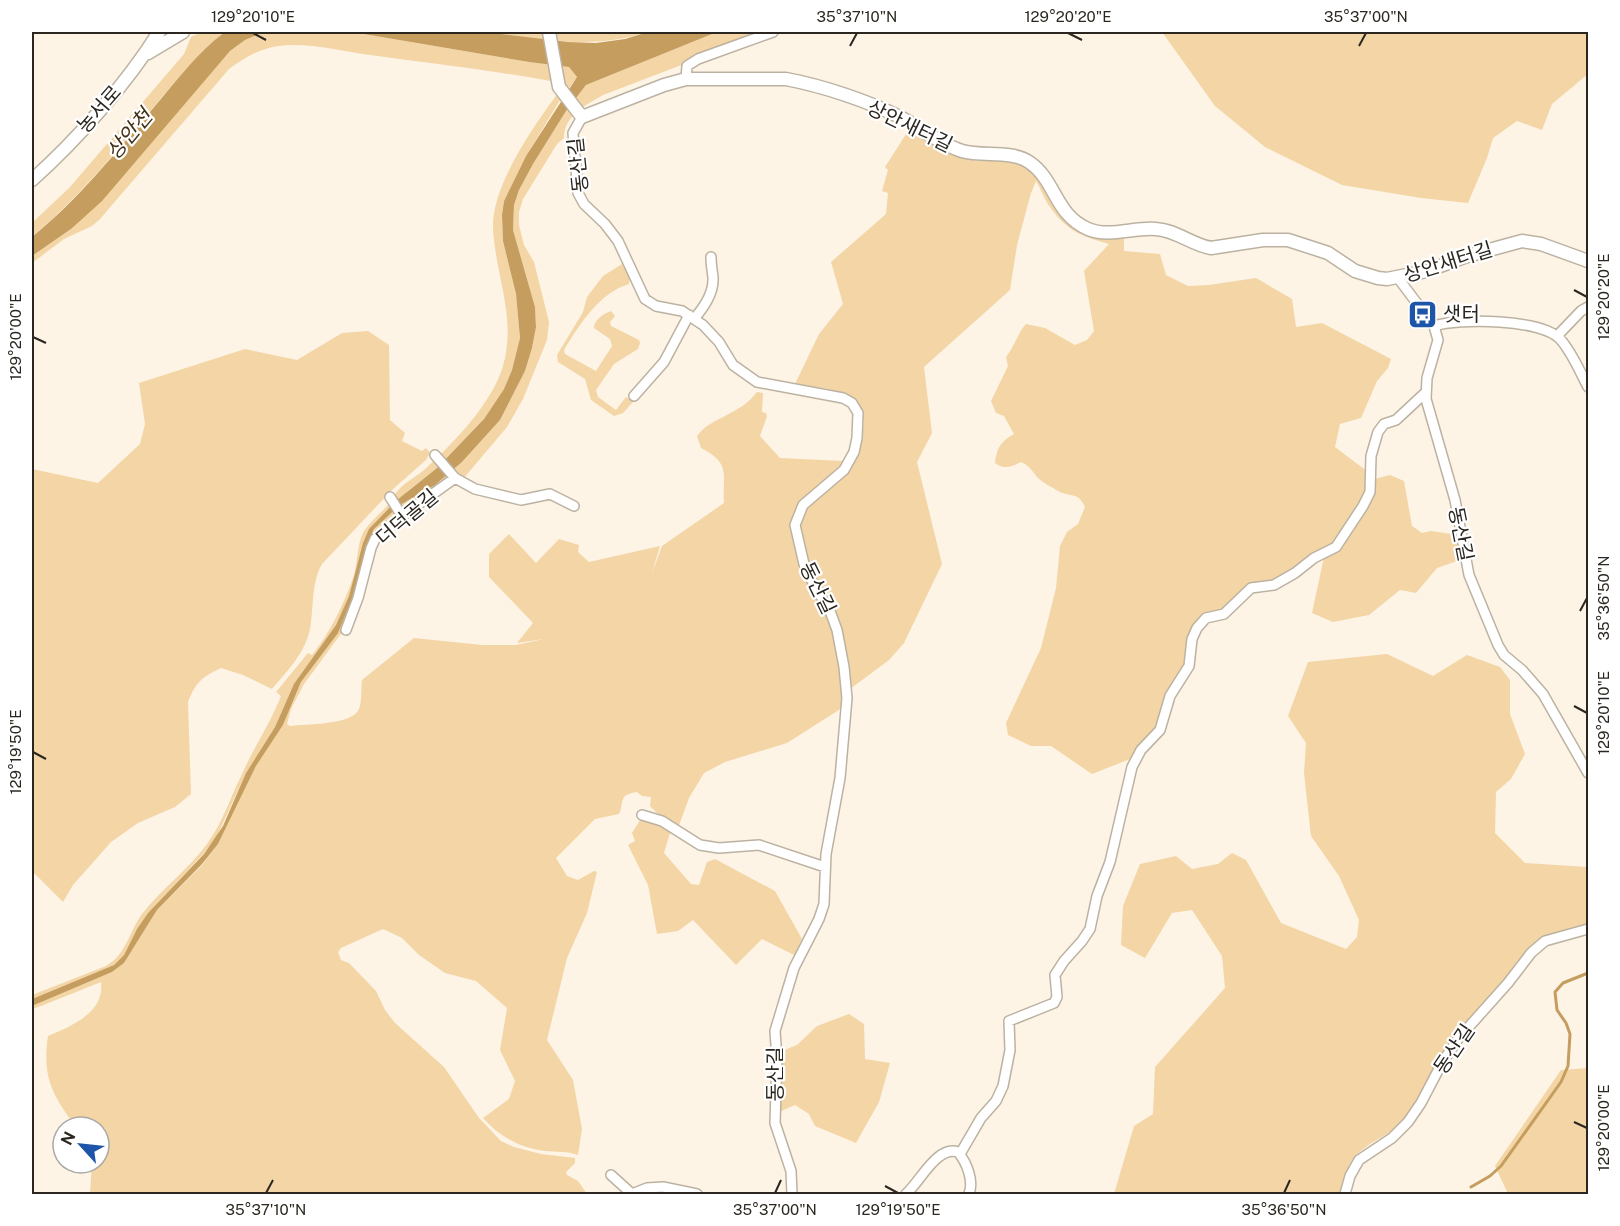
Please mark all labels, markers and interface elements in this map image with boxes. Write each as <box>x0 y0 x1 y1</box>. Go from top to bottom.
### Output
text: 129°20'10"E <box>211 8 295 25</box>
text: 35°37'10"N <box>817 8 897 25</box>
text: 129°20'20"E <box>1024 8 1112 25</box>
text: 35°37'00"N <box>1324 8 1408 25</box>
street label: 농서로 <box>72 80 126 138</box>
street label: 상안새터길 <box>863 95 957 157</box>
water label: 상안천 <box>101 102 159 164</box>
street label: 동산길 <box>563 136 593 194</box>
street label: 상안새터길 <box>1401 237 1495 287</box>
text: 129°20'20"E <box>1595 253 1612 341</box>
text: 129°20'00"E <box>7 293 24 381</box>
bus stop icon: 샛터 <box>1406 298 1438 330</box>
place label: 샛터 <box>1443 302 1480 326</box>
street label: 더덕골길 <box>371 484 443 550</box>
street label: 동산길 <box>1444 505 1478 563</box>
text: 35°36'50"N <box>1595 556 1612 640</box>
street label: 동산길 <box>795 558 841 618</box>
text: 129°20'10"E <box>1595 671 1612 755</box>
text: 129°19'50"E <box>7 709 24 795</box>
street label: 동산길 <box>1429 1019 1479 1079</box>
street label: 동산길 <box>763 1046 787 1102</box>
text: 129°20'00"E <box>1595 1084 1612 1172</box>
north arrow <box>51 1115 111 1175</box>
text: N <box>57 1129 79 1148</box>
text: 35°37'10"N <box>226 1201 306 1218</box>
text: 35°37'00"N <box>733 1201 817 1218</box>
text: 129°19'50"E <box>855 1201 941 1218</box>
text: 35°36'50"N <box>1242 1201 1326 1218</box>

